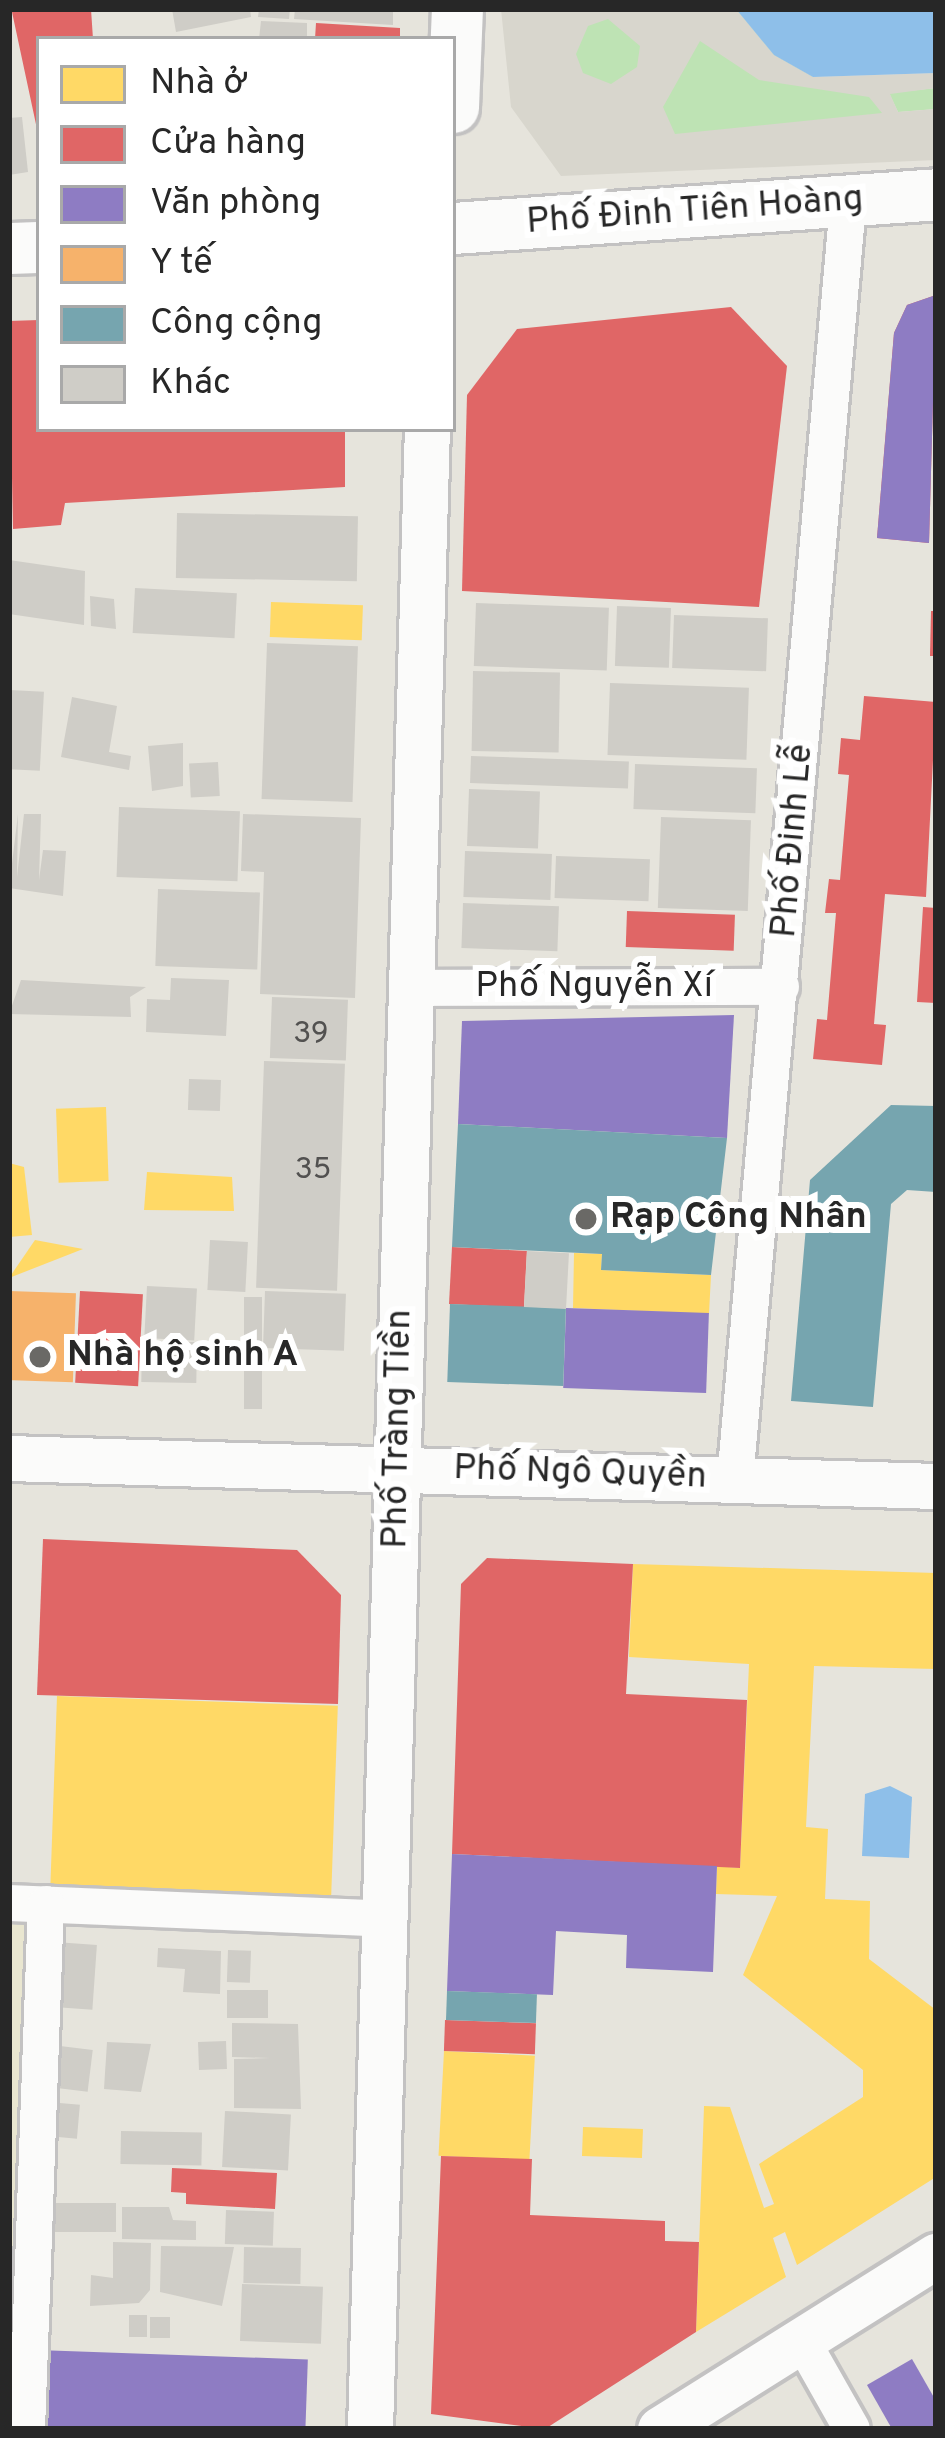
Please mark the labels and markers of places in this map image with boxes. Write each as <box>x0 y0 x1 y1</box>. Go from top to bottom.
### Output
place label: Rạp Công Nhân <box>610 1197 867 1241</box>
marker: Rạp Công Nhân <box>573 1206 599 1232</box>
place label: Nhà hộ sinh A <box>67 1335 300 1379</box>
marker: Nhà hộ sinh A <box>24 1341 56 1373</box>

